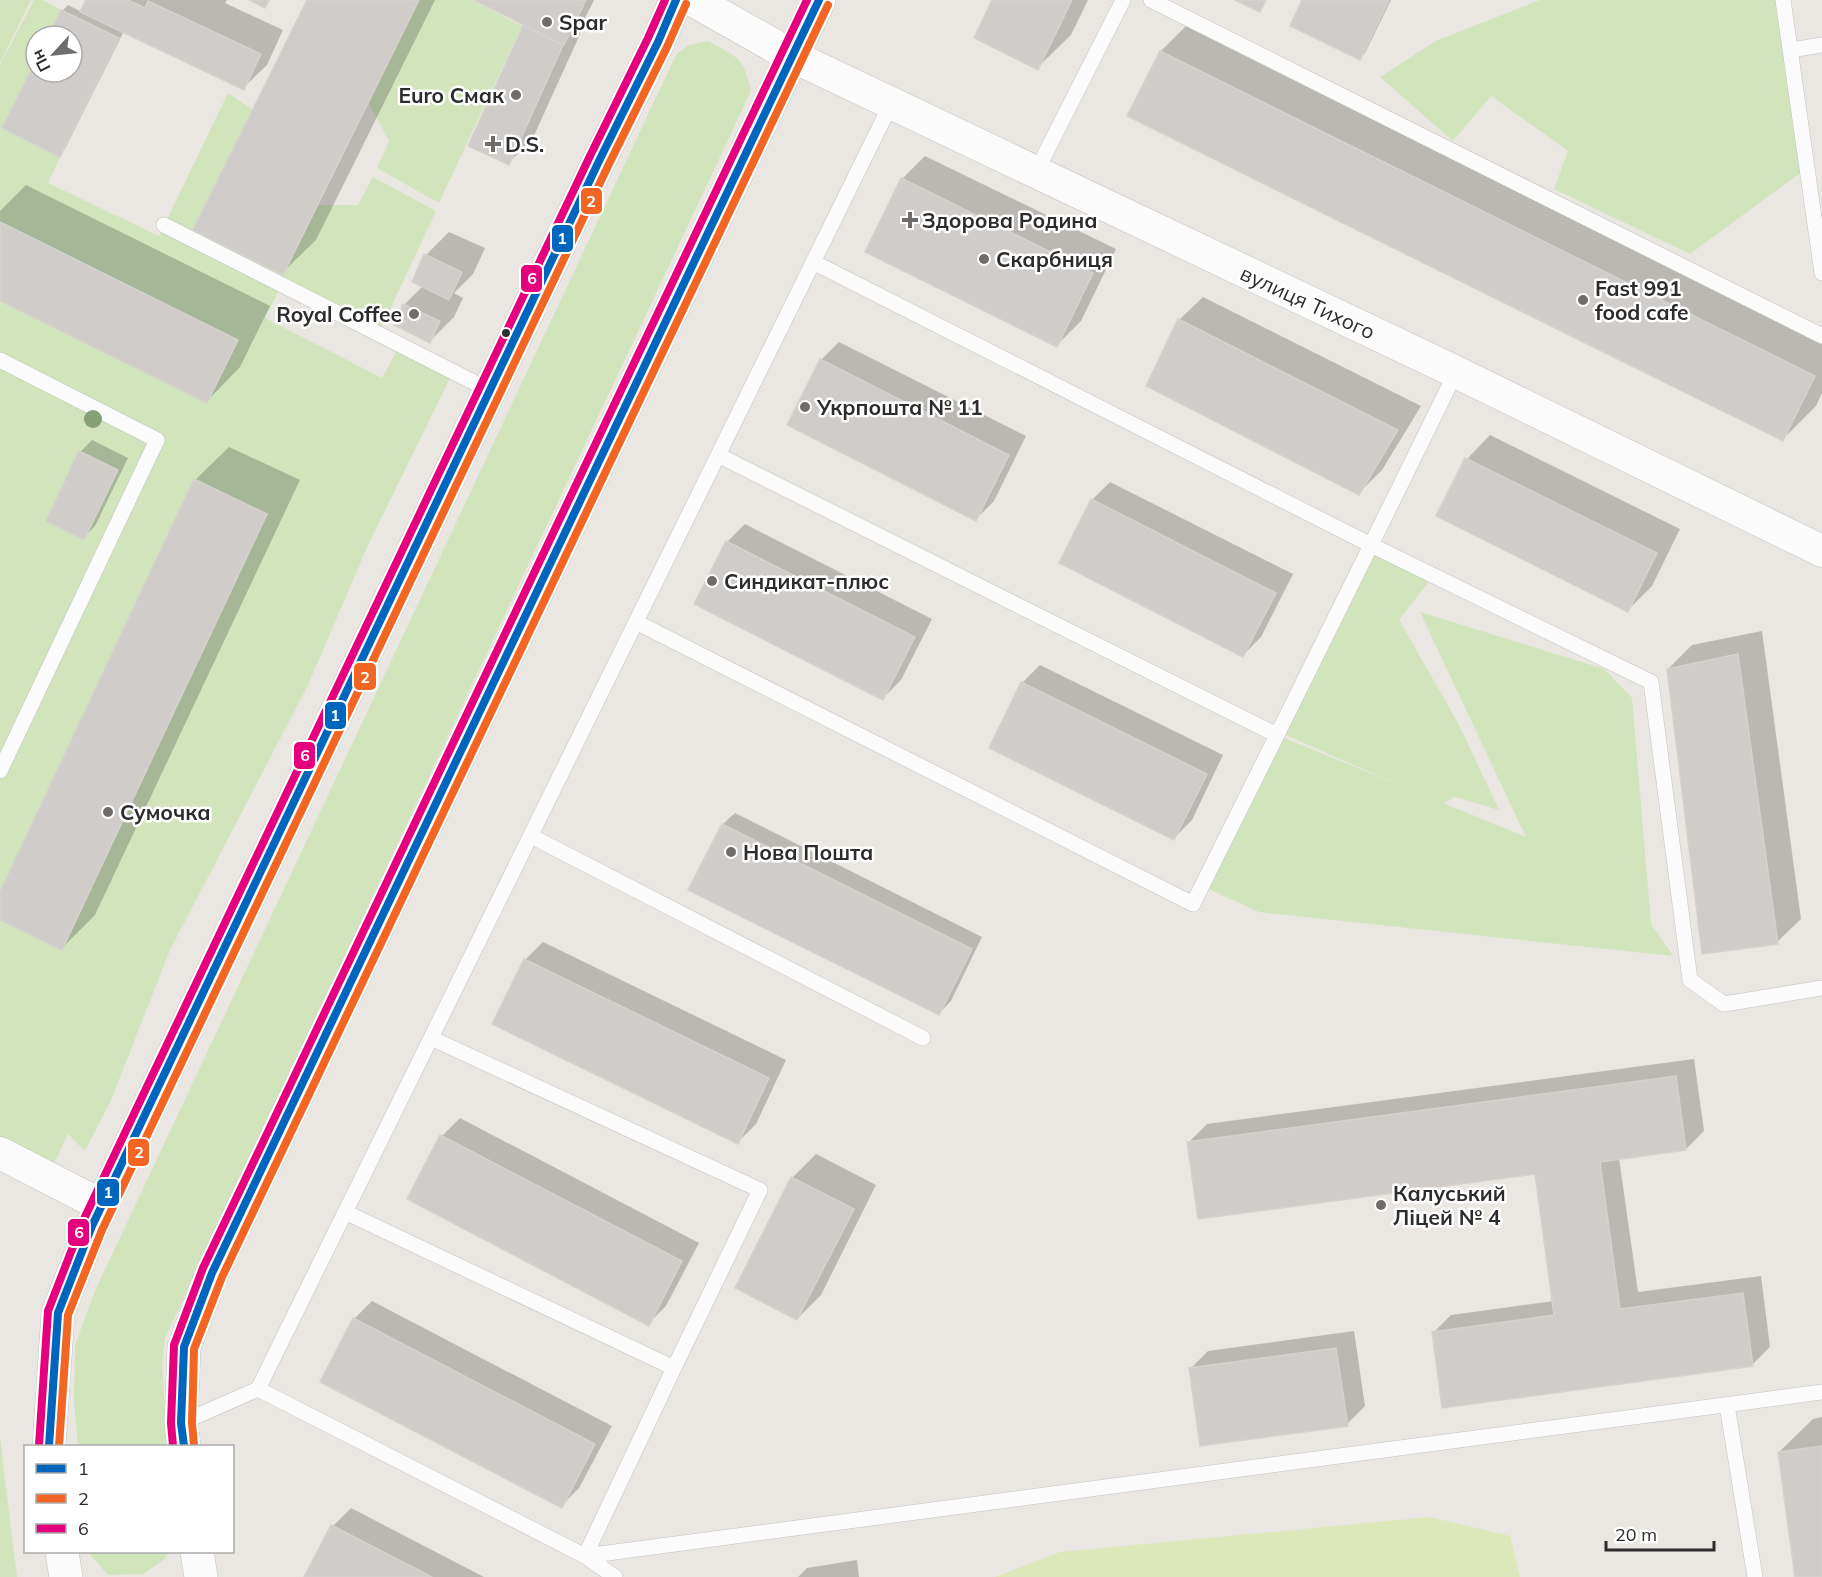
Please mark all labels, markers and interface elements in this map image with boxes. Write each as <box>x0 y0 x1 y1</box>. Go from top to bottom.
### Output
place label: Spar <box>559 9 608 35</box>
marker: Spar <box>540 15 554 29</box>
north arrow <box>24 24 84 84</box>
text: Пн <box>27 46 55 75</box>
place label: Euro Смак <box>398 82 505 108</box>
marker: Euro Смак <box>509 88 523 102</box>
place label: D.S. <box>505 131 544 157</box>
marker: D.S. <box>486 137 500 151</box>
line badge: 2 <box>580 187 603 215</box>
text: 2 <box>586 191 596 211</box>
place label: Здорова Родина <box>922 207 1098 233</box>
marker: Здорова Родина <box>903 213 917 227</box>
line badge: 1 <box>551 224 574 253</box>
text: 1 <box>557 228 567 248</box>
place label: Скарбниця <box>996 246 1113 272</box>
marker: Скарбниця <box>977 252 991 266</box>
street label: вулиця Тихого <box>1237 259 1379 345</box>
line badge: 6 <box>520 264 543 293</box>
text: 6 <box>527 268 537 288</box>
place label: Fast 991 food cafe <box>1595 275 1689 325</box>
marker: Fast 991 food cafe <box>1576 293 1590 307</box>
place label: Royal Coffee <box>276 301 402 327</box>
marker: Royal Coffee <box>407 307 421 321</box>
unlabelled marker <box>500 327 512 339</box>
place label: Укрпошта № 11 <box>816 394 983 420</box>
marker: Укрпошта № 11 <box>798 400 812 414</box>
place label: Синдикат-плюс <box>724 568 889 594</box>
marker: Синдикат-плюс <box>705 574 719 588</box>
line badge: 2 <box>353 662 377 691</box>
text: 2 <box>360 667 370 687</box>
line badge: 1 <box>324 701 347 730</box>
text: 1 <box>330 705 340 725</box>
line badge: 6 <box>293 741 316 770</box>
text: 6 <box>300 745 310 765</box>
place label: Сумочка <box>120 799 211 825</box>
marker: Сумочка <box>101 805 115 819</box>
place label: Нова Пошта <box>743 839 873 865</box>
marker: Нова Пошта <box>724 845 738 859</box>
line badge: 2 <box>127 1138 150 1167</box>
text: 2 <box>134 1142 144 1162</box>
line badge: 1 <box>96 1178 120 1207</box>
place label: Калуський Ліцей № 4 <box>1393 1180 1506 1230</box>
text: 1 <box>103 1182 113 1202</box>
marker: Калуський Ліцей № 4 <box>1374 1198 1388 1212</box>
line badge: 6 <box>67 1218 90 1247</box>
text: 6 <box>74 1222 84 1242</box>
legend <box>24 1445 234 1553</box>
text: 1 <box>78 1457 89 1480</box>
text: 2 <box>78 1487 89 1510</box>
scale bar <box>1606 1514 1714 1552</box>
text: 6 <box>78 1517 89 1540</box>
text: 20 m <box>1615 1523 1657 1546</box>

